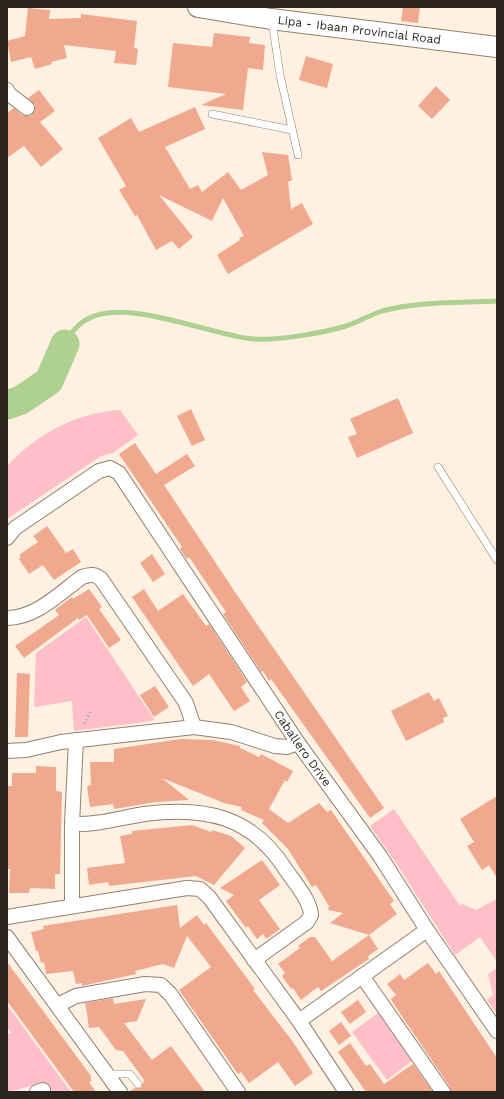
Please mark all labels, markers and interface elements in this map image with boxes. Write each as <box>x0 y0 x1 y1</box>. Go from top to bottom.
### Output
street label: Lipa - Ibaan Provincial Road <box>277 13 442 47</box>
street label: Caballero Drive <box>271 708 334 789</box>

